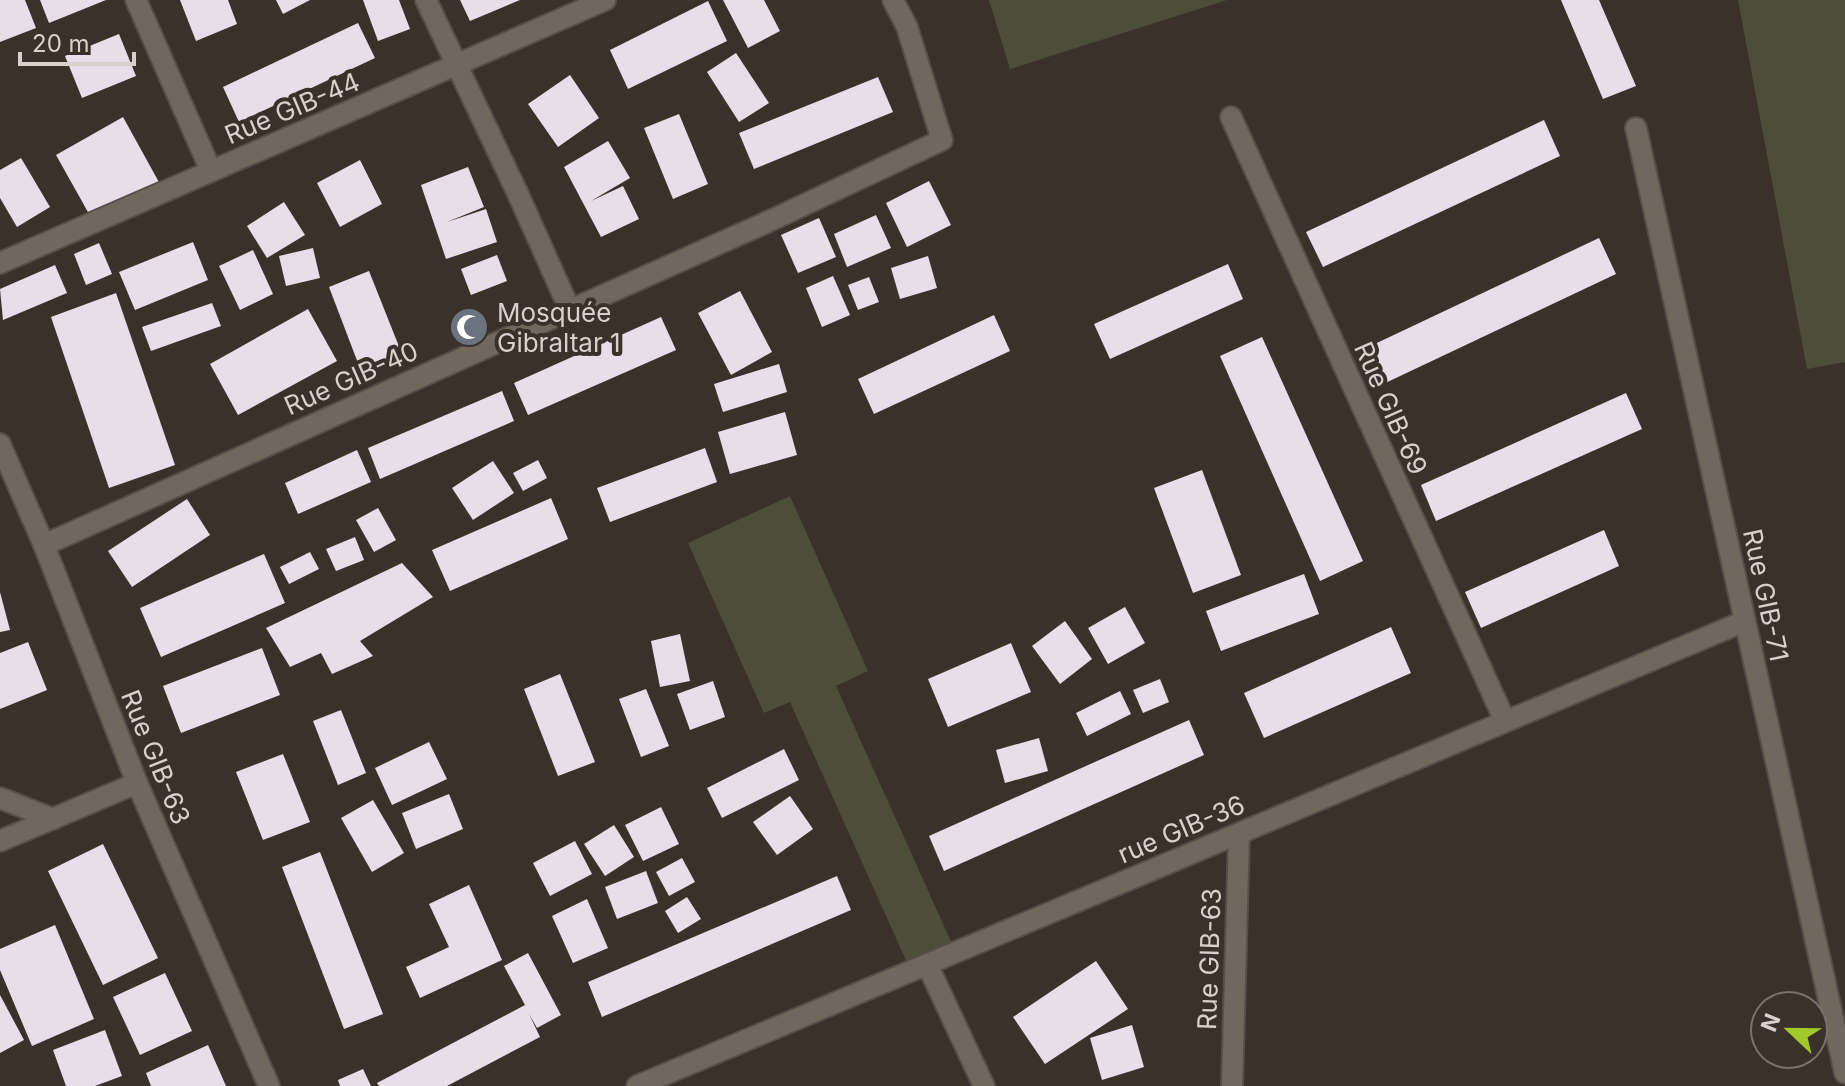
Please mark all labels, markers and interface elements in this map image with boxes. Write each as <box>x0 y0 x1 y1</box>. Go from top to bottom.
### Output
scale bar <box>20 16 134 66</box>
text: 20 m <box>32 29 90 58</box>
street label: Rue GIB-44 <box>220 66 364 150</box>
place label: Mosquée Gibraltar 1 <box>497 297 621 358</box>
mosque icon: Mosquée Gibraltar 1 <box>448 306 490 348</box>
street label: Rue GIB-40 <box>279 335 423 421</box>
street label: Rue GIB-69 <box>1348 337 1434 479</box>
street label: Rue GIB-71 <box>1737 526 1795 664</box>
street label: Rue GIB-63 <box>115 685 197 829</box>
street label: rue GIB-36 <box>1113 788 1249 870</box>
street label: Rue GIB-63 <box>1191 887 1227 1031</box>
north arrow <box>1749 990 1829 1070</box>
text: N <box>1755 1010 1786 1035</box>

